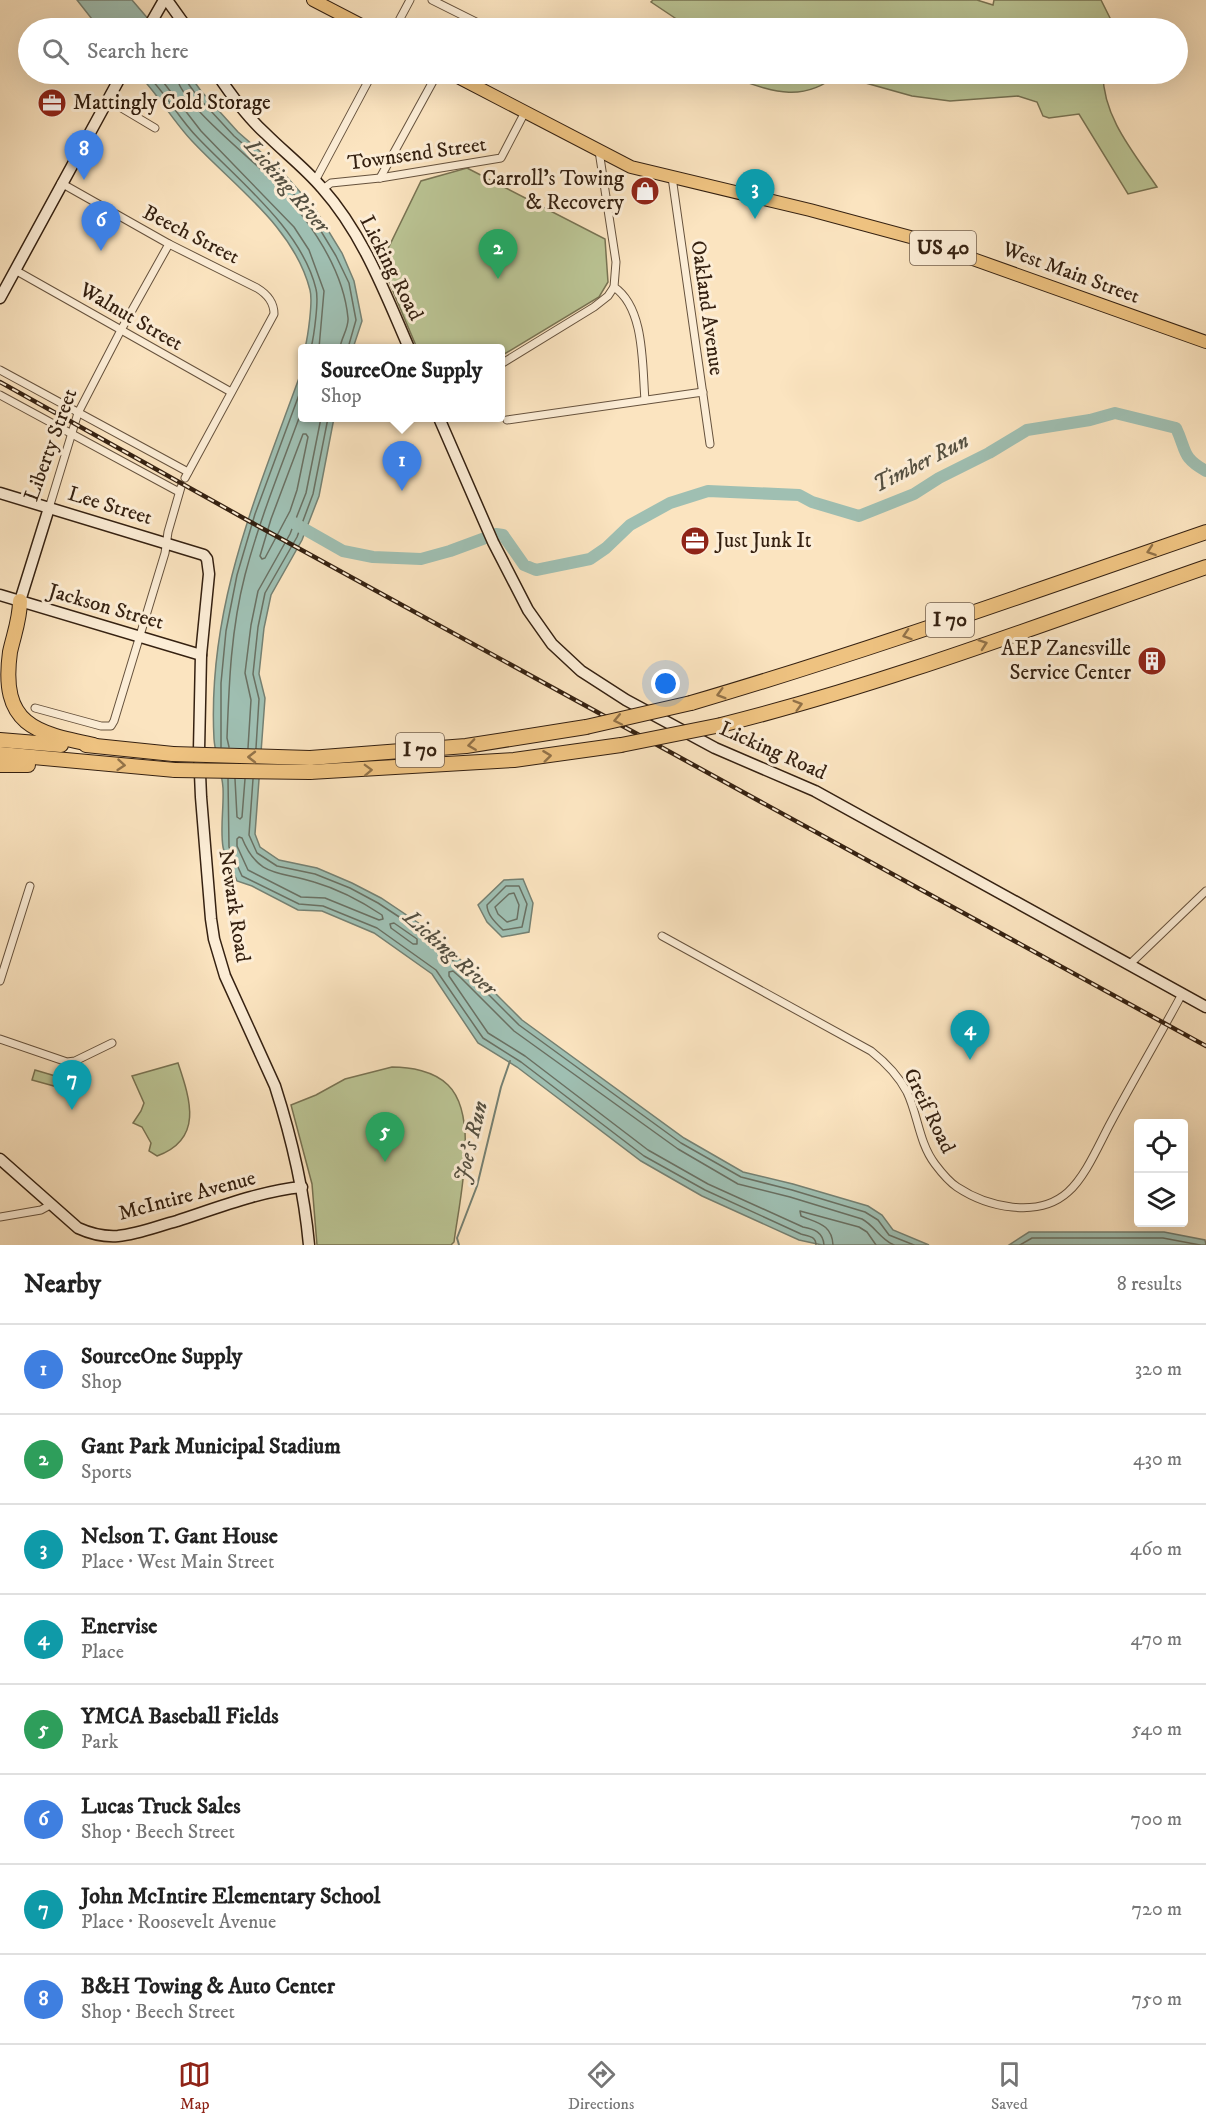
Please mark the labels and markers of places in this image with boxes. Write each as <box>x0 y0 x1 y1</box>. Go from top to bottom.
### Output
office icon: Mattingly Cold Storage <box>36 87 68 119</box>
place label: Mattingly Cold Storage <box>73 90 271 116</box>
pin: 8 <box>64 130 104 180</box>
place label: Carroll's Towing & Recovery <box>482 166 625 216</box>
pin: 3 <box>736 170 774 219</box>
shop icon: Carroll's Towing & Recovery <box>629 175 661 207</box>
pin: 6 <box>82 202 120 251</box>
pin: 2 <box>478 230 518 279</box>
pin: 1 <box>382 442 422 491</box>
office icon: Just Junk It <box>679 525 711 557</box>
place label: Just Junk It <box>714 528 812 554</box>
place label: AEP Zanesville Service Center <box>1001 636 1131 686</box>
building icon: AEP Zanesville Service Center <box>1136 645 1168 677</box>
pin: 4 <box>950 1010 990 1060</box>
pin: 7 <box>52 1060 92 1110</box>
pin: 5 <box>366 1112 404 1162</box>

